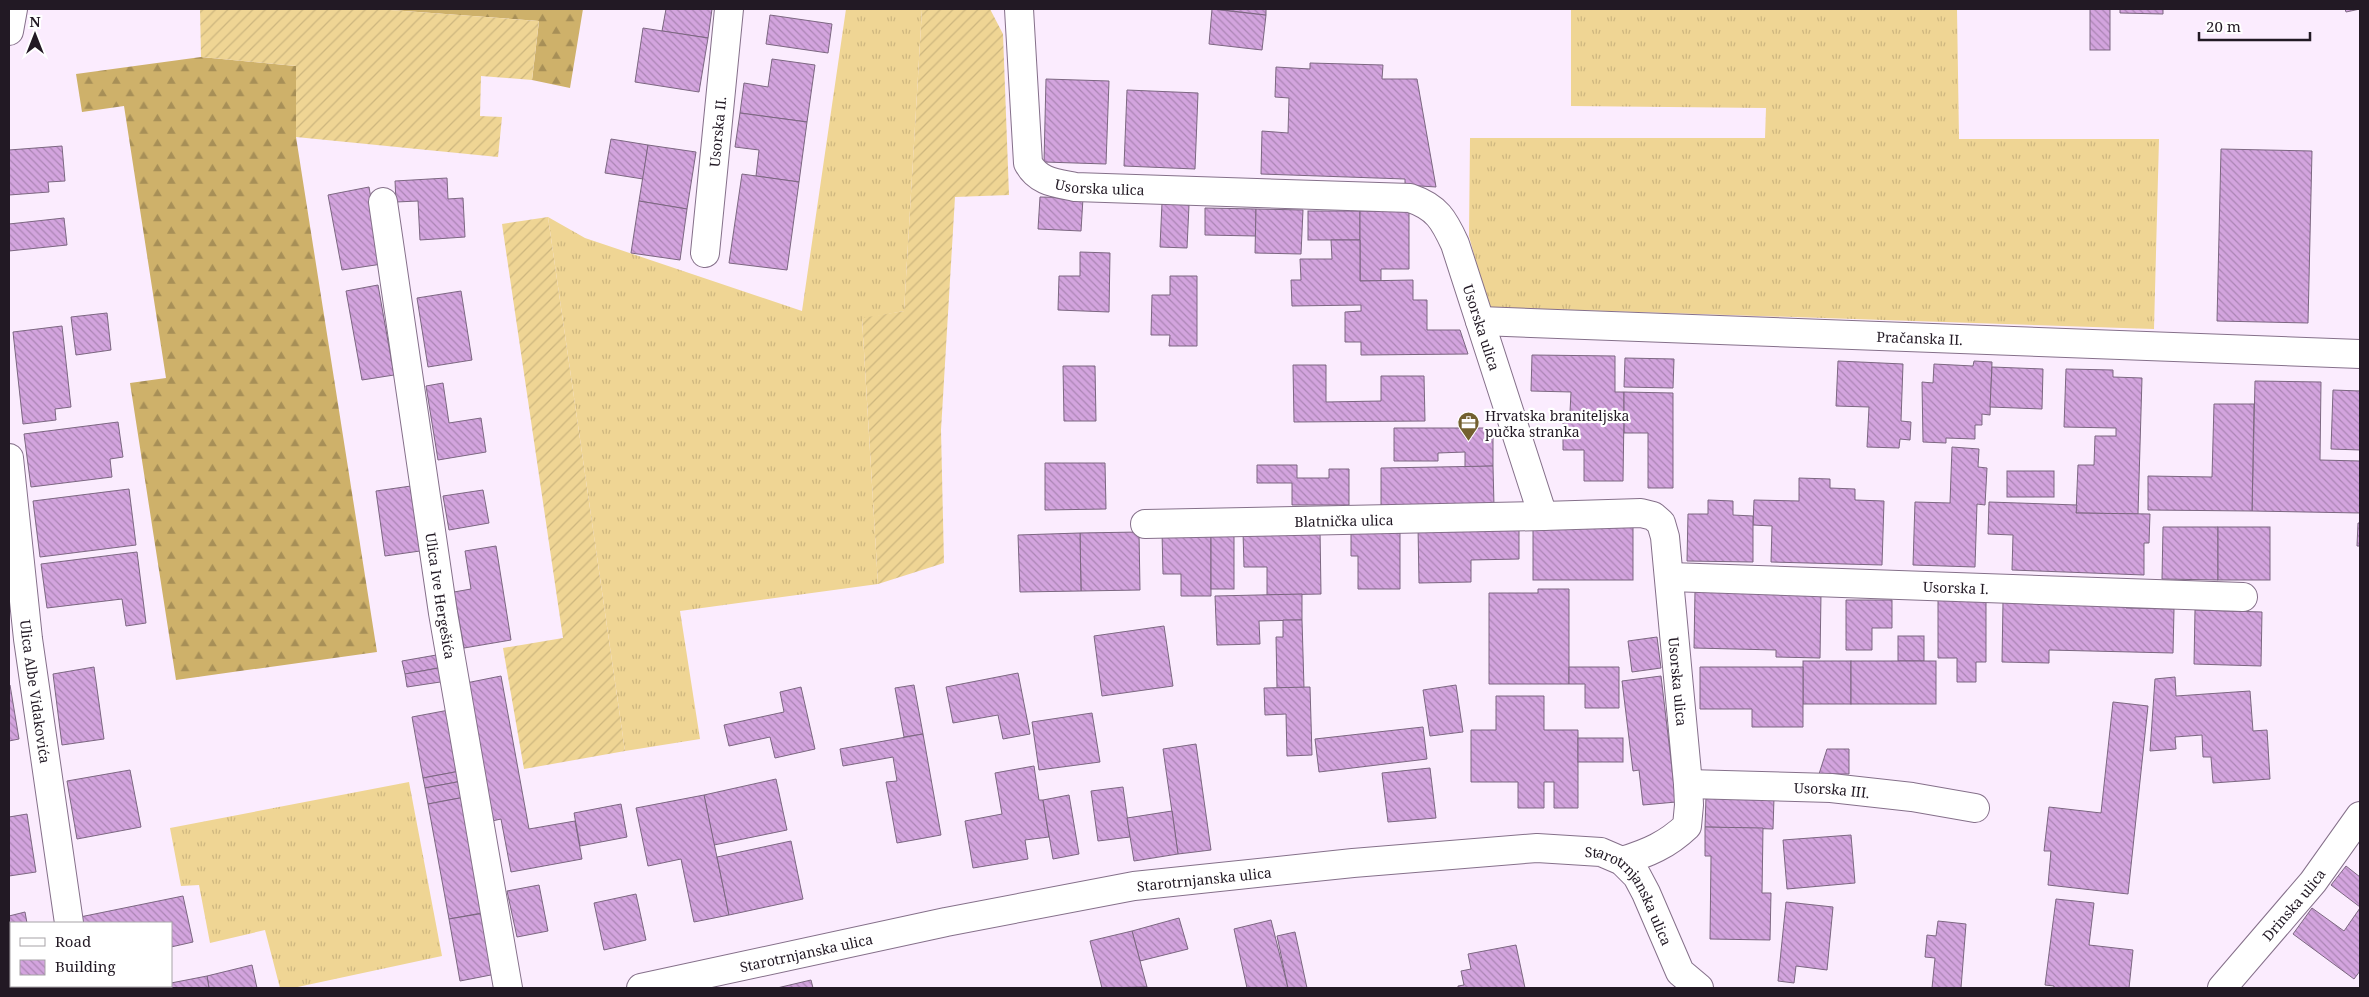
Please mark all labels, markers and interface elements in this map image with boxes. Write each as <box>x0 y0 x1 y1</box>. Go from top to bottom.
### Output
north arrow <box>10 10 60 60</box>
scale bar <box>2199 10 2310 42</box>
text: N <box>29 12 41 31</box>
text: 20 m <box>2206 16 2241 36</box>
street label: Usorska II. <box>704 95 730 168</box>
street label: Usorska ulica <box>1053 174 1145 199</box>
street label: Usorska ulica <box>1459 282 1505 373</box>
street label: Pračanska II. <box>1876 326 1963 349</box>
place label: Hrvatska braniteljska pučka stranka <box>1485 406 1629 441</box>
office icon: Hrvatska braniteljska pučka stranka <box>1457 411 1481 442</box>
street label: Blatnička ulica <box>1294 510 1394 530</box>
street label: Ulica Ive Hergešića <box>422 531 460 660</box>
street label: Usorska I. <box>1923 576 1989 598</box>
street label: Ulica Albe Vidakovića <box>17 619 55 765</box>
street label: Usorska ulica <box>1665 636 1692 727</box>
street label: Usorska III. <box>1794 777 1871 802</box>
street label: Starotrnjanska ulica <box>1584 842 1677 948</box>
street label: Starotrnjanska ulica <box>1136 862 1273 895</box>
street label: Drinska ulica <box>2257 864 2329 944</box>
legend <box>10 922 172 987</box>
street label: Starotrnjanska ulica <box>738 929 874 976</box>
text: Road <box>55 931 91 951</box>
text: Building <box>55 956 116 976</box>

